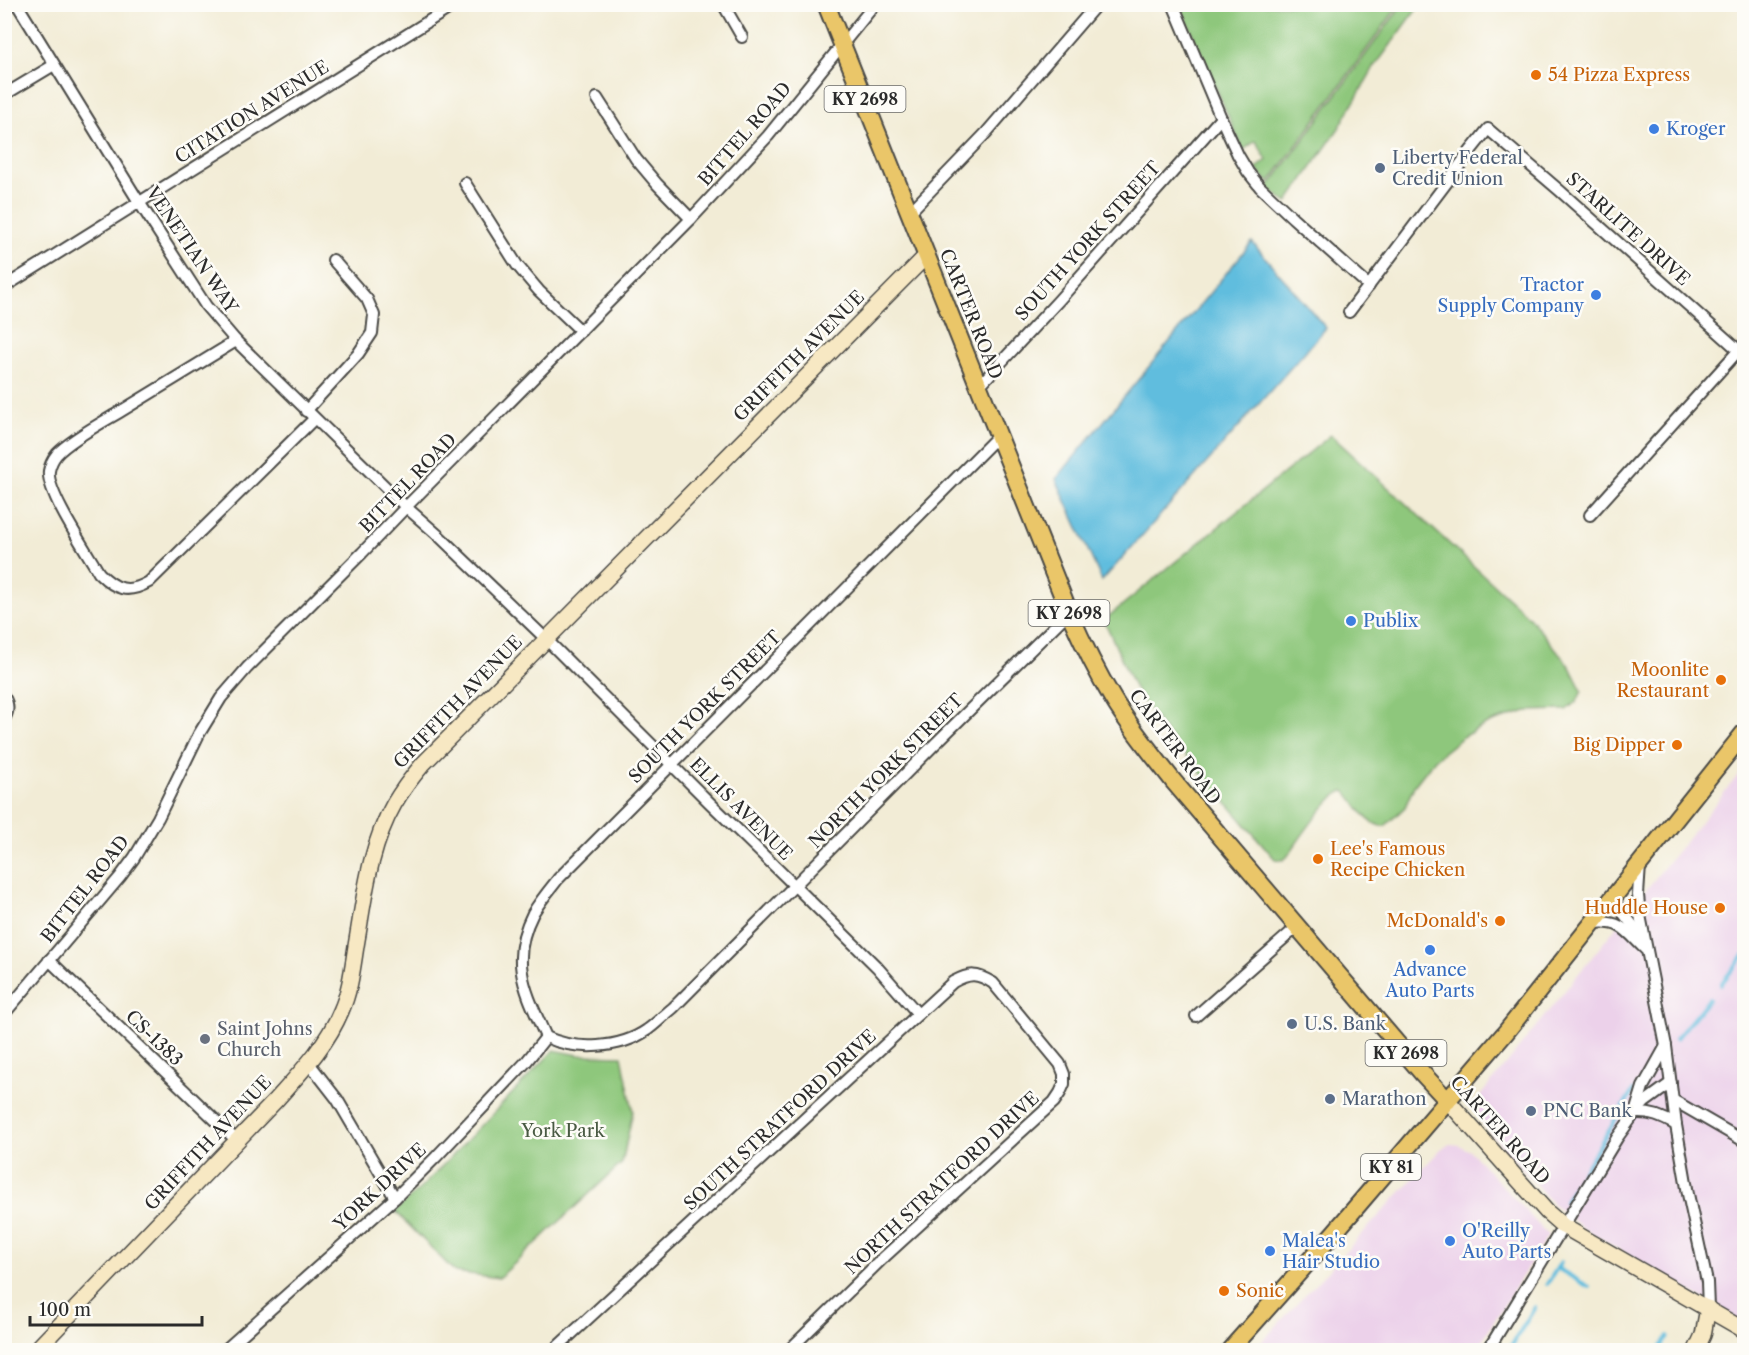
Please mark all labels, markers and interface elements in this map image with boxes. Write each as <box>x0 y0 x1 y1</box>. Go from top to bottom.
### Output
street label: CITATION AVENUE <box>171 56 333 168</box>
place label: 54 Pizza Express <box>1548 64 1690 86</box>
marker: 54 Pizza Express <box>1529 68 1543 82</box>
street label: BITTEL ROAD <box>694 78 796 190</box>
road number: KY 2698 <box>824 86 906 112</box>
place label: Kroger <box>1666 118 1726 140</box>
marker: Kroger <box>1647 122 1661 136</box>
place label: Liberty Federal Credit Union <box>1392 147 1523 190</box>
street label: SOUTH YORK STREET <box>1011 157 1166 325</box>
marker: Liberty Federal Credit Union <box>1373 161 1387 175</box>
street label: STARLITE DRIVE <box>1562 168 1694 290</box>
street label: VENETIAN WAY <box>141 182 243 319</box>
street label: CARTER ROAD <box>935 246 1007 382</box>
place label: Tractor Supply Company <box>1437 274 1585 317</box>
street label: GRIFFITH AVENUE <box>729 286 869 426</box>
marker: Tractor Supply Company <box>1589 288 1603 302</box>
street label: BITTEL ROAD <box>355 429 461 537</box>
road number: KY 2698 <box>1028 600 1110 626</box>
place label: Publix <box>1363 610 1419 632</box>
marker: Publix <box>1344 614 1358 628</box>
street label: SOUTH YORK STREET <box>624 626 786 788</box>
street label: GRIFFITH AVENUE <box>389 631 527 773</box>
place label: Moonlite Restaurant <box>1617 659 1710 702</box>
marker: Moonlite Restaurant <box>1714 673 1728 687</box>
street label: CARTER ROAD <box>1125 685 1225 809</box>
street label: NORTH YORK STREET <box>804 689 968 853</box>
place label: Big Dipper <box>1573 734 1665 756</box>
marker: Big Dipper <box>1670 738 1684 752</box>
street label: ELLIS AVENUE <box>685 753 797 865</box>
street label: BITTEL ROAD <box>36 831 134 947</box>
place label: Lee's Famous Recipe Chicken <box>1330 838 1465 881</box>
marker: Lee's Famous Recipe Chicken <box>1311 852 1325 866</box>
place label: Huddle House <box>1585 897 1708 919</box>
marker: Huddle House <box>1713 901 1727 915</box>
place label: McDonald's <box>1387 910 1488 932</box>
marker: McDonald's <box>1493 914 1507 928</box>
marker: Advance Auto Parts <box>1423 943 1437 957</box>
place label: Advance Auto Parts <box>1384 959 1475 1002</box>
street label: CS-1383 <box>121 1006 187 1070</box>
place label: U.S. Bank <box>1304 1013 1388 1035</box>
marker: U.S. Bank <box>1285 1017 1299 1031</box>
place label: Saint Johns Church <box>217 1018 313 1061</box>
street label: SOUTH STRATFORD DRIVE <box>679 1025 881 1215</box>
marker: Saint Johns Church <box>198 1032 212 1046</box>
road number: KY 2698 <box>1366 1040 1446 1066</box>
street label: GRIFFITH AVENUE <box>140 1071 276 1215</box>
street label: CARTER ROAD <box>1446 1071 1554 1189</box>
street label: NORTH STRATFORD DRIVE <box>840 1087 1044 1279</box>
place label: Marathon <box>1342 1088 1426 1110</box>
marker: Marathon <box>1323 1092 1337 1106</box>
place label: PNC Bank <box>1543 1100 1633 1122</box>
marker: PNC Bank <box>1524 1104 1538 1118</box>
park label: York Park <box>520 1120 606 1142</box>
street label: YORK DRIVE <box>329 1139 431 1236</box>
road number: KY 81 <box>1361 1154 1421 1180</box>
place label: O'Reilly Auto Parts <box>1461 1220 1551 1263</box>
place label: Malea's Hair Studio <box>1282 1230 1380 1273</box>
marker: O'Reilly Auto Parts <box>1443 1234 1457 1248</box>
marker: Malea's Hair Studio <box>1263 1244 1277 1258</box>
place label: Sonic <box>1236 1280 1284 1302</box>
marker: Sonic <box>1217 1284 1231 1298</box>
scale bar <box>30 1289 202 1327</box>
text: 100 m <box>39 1299 91 1321</box>

